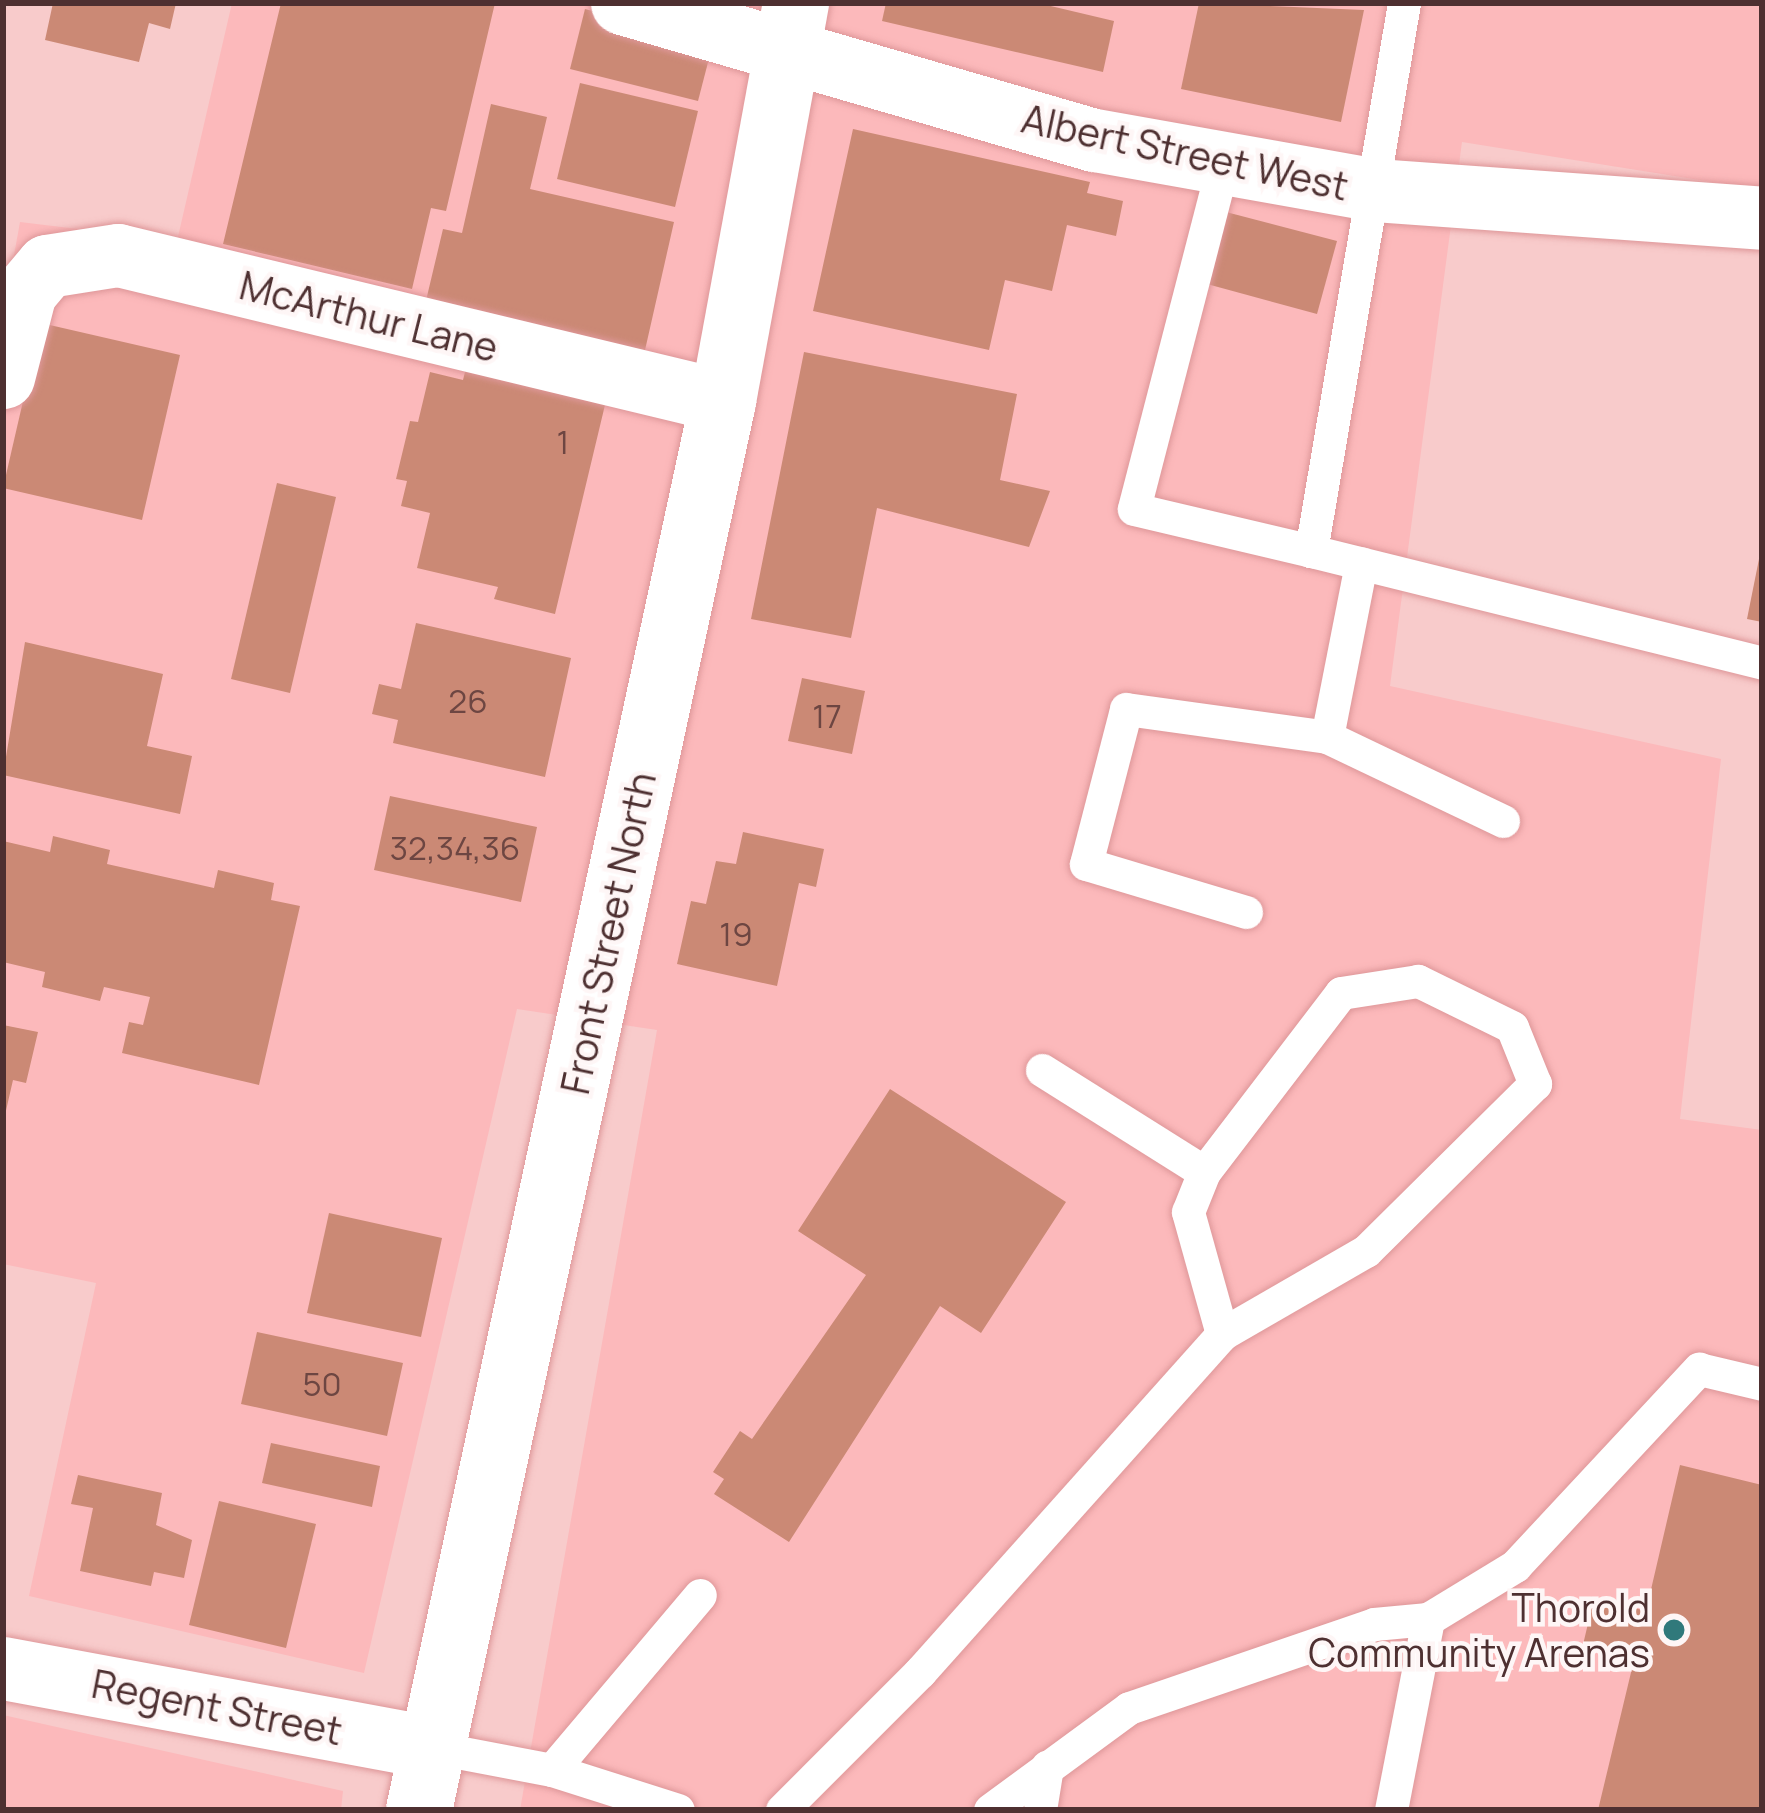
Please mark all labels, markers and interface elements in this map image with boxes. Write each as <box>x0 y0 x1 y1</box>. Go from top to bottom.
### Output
street label: Albert Street West <box>1017 95 1353 209</box>
street label: McArthur Lane <box>235 261 503 371</box>
house number: 1 <box>557 422 569 462</box>
house number: 26 <box>448 681 488 721</box>
house number: 17 <box>812 696 842 736</box>
street label: Front Street North <box>551 768 665 1098</box>
house number: 32,34,36 <box>390 828 520 868</box>
house number: 19 <box>719 914 753 954</box>
house number: 50 <box>302 1364 342 1404</box>
place label: Thorold Community Arenas <box>1308 1585 1650 1676</box>
marker: Thorold Community Arenas <box>1661 1617 1687 1643</box>
street label: Regent Street <box>88 1660 346 1754</box>

